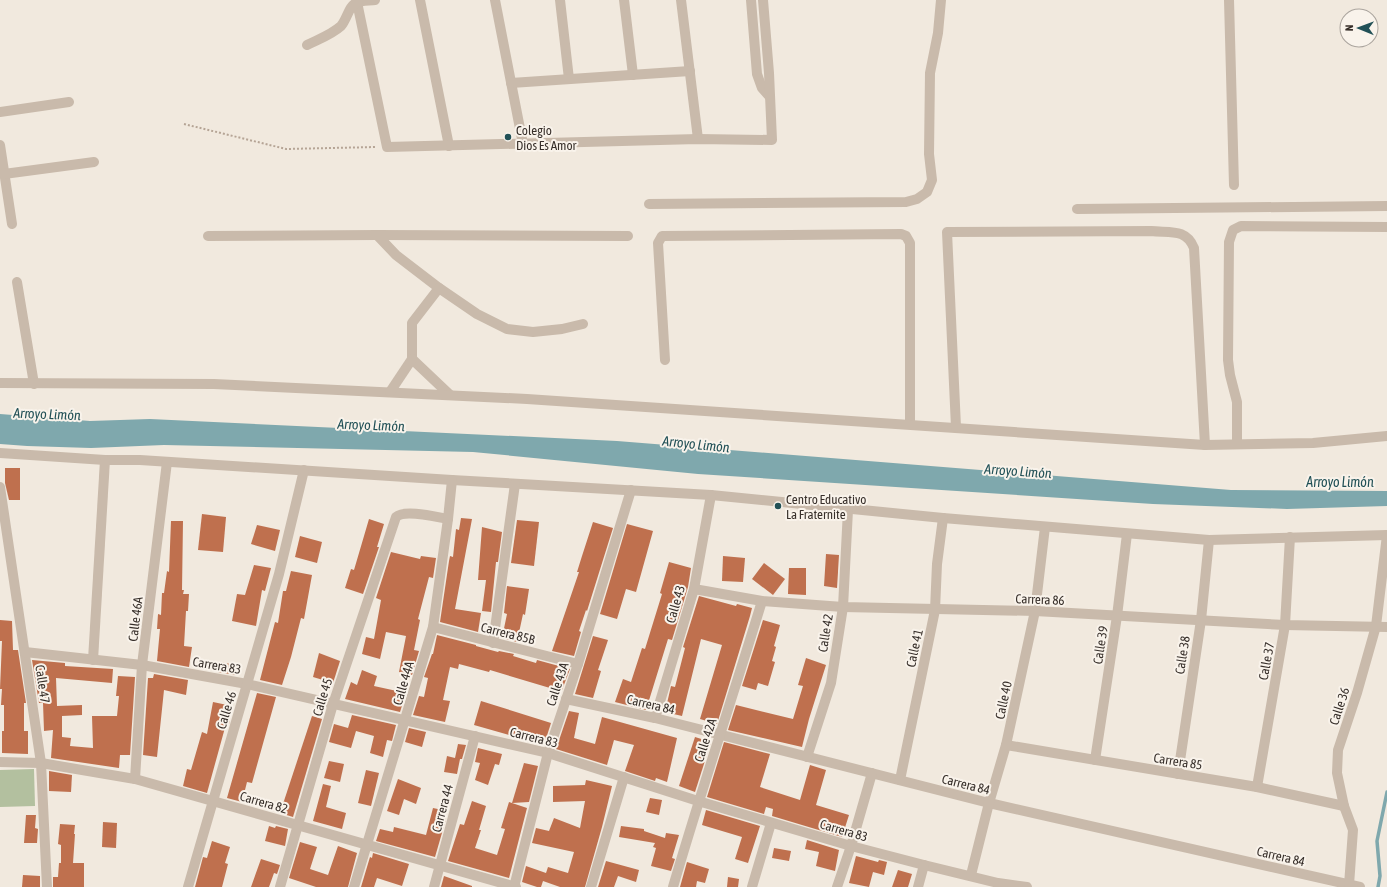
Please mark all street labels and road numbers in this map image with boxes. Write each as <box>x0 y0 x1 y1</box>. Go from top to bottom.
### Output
street label: Calle 43 <box>663 584 688 625</box>
street label: Carrera 86 <box>1015 591 1065 608</box>
street label: Calle 46A <box>125 595 146 642</box>
street label: Calle 42 <box>815 613 836 653</box>
street label: Carrera 85B <box>479 620 537 648</box>
street label: Calle 39 <box>1090 625 1111 665</box>
street label: Calle 41 <box>903 628 926 669</box>
street label: Calle 38 <box>1172 635 1193 675</box>
street label: Calle 37 <box>1256 641 1277 681</box>
street label: Carrera 83 <box>191 654 242 677</box>
street label: Calle 44A <box>390 659 417 707</box>
street label: Calle 43A <box>543 660 572 708</box>
street label: Calle 47 <box>32 664 53 704</box>
street label: Calle 45 <box>310 677 335 718</box>
street label: Calle 40 <box>992 680 1015 721</box>
street label: Calle 36 <box>1326 685 1353 727</box>
street label: Calle 46 <box>214 690 239 731</box>
street label: Carrera 84 <box>625 692 676 717</box>
street label: Calle 42A <box>691 716 720 764</box>
street label: Carrera 83 <box>508 724 560 751</box>
street label: Carrera 85 <box>1153 750 1203 773</box>
street label: Carrera 84 <box>940 771 992 798</box>
street label: Carrera 44 <box>429 782 456 834</box>
street label: Carrera 82 <box>238 789 290 816</box>
street label: Carrera 83 <box>818 817 870 844</box>
street label: Carrera 84 <box>1255 844 1306 869</box>

